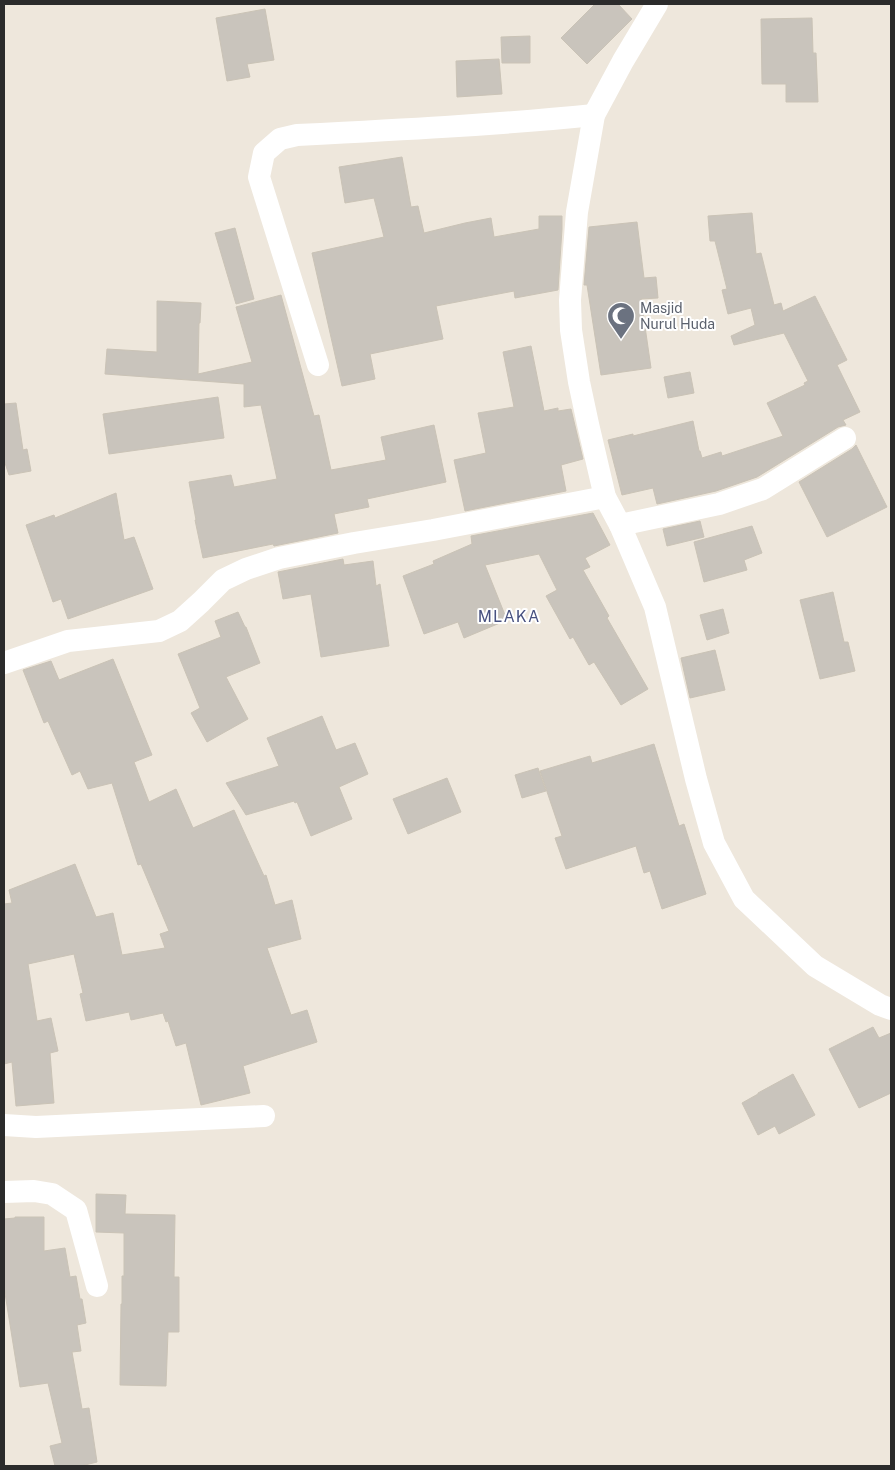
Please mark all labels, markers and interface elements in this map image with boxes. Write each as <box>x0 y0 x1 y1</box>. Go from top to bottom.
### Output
place label: Masjid Nurul Huda <box>640 300 715 332</box>
mosque icon: Masjid Nurul Huda <box>606 301 636 340</box>
district label: MLAKA <box>478 607 540 626</box>

